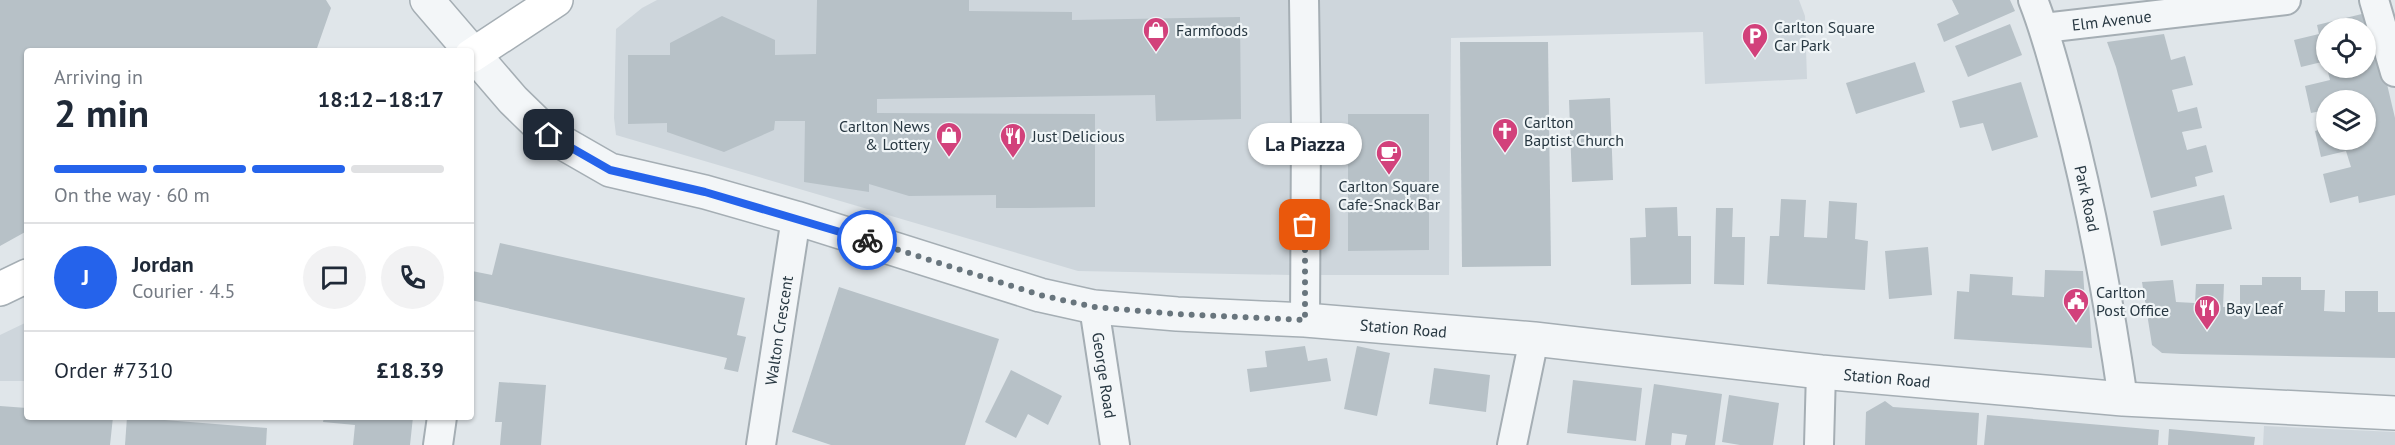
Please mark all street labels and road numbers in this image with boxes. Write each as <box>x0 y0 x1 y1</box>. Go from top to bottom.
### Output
street label: Elm Avenue <box>2071 6 2152 35</box>
street label: Park Road <box>2070 163 2104 233</box>
street label: Walton Crescent <box>760 274 797 386</box>
street label: Station Road <box>1359 315 1448 342</box>
street label: George Road <box>1088 331 1121 420</box>
street label: Station Road <box>1843 364 1931 392</box>

